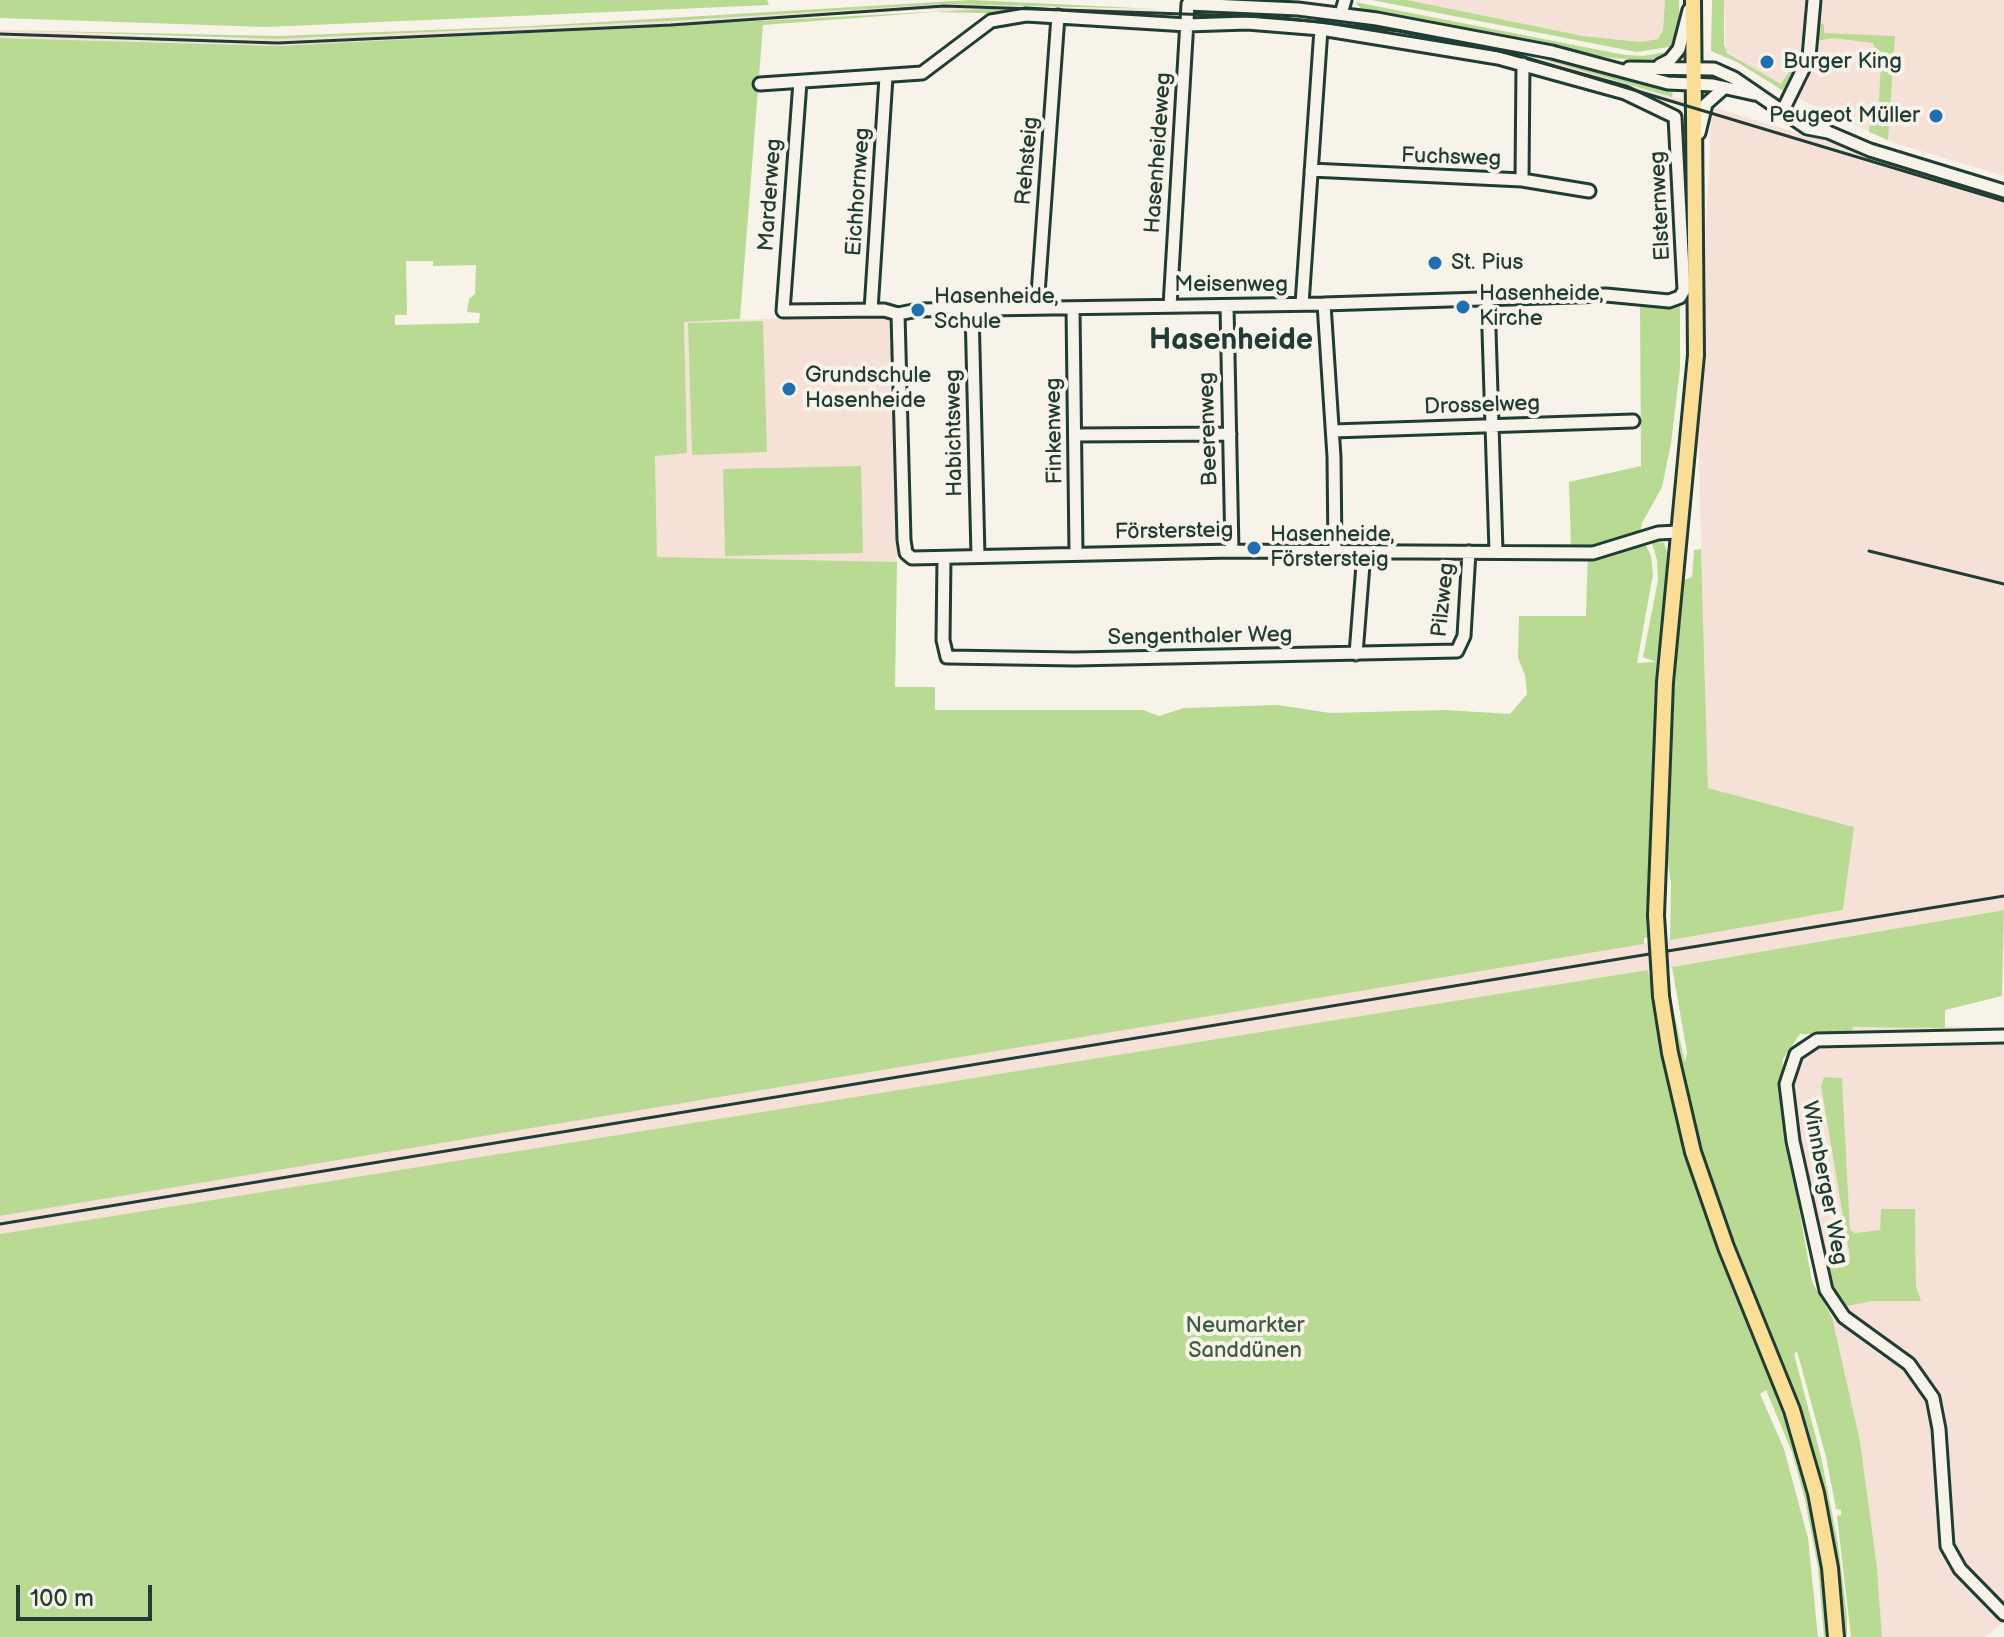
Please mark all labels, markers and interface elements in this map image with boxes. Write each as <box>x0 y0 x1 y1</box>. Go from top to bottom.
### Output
place label: Burger King <box>1783 49 1902 75</box>
marker: Burger King <box>1758 53 1776 71</box>
street label: Hasenheideweg <box>1140 72 1178 234</box>
place label: Peugeot Müller <box>1769 103 1920 129</box>
marker: Peugeot Müller <box>1927 107 1945 125</box>
street label: Rehsteig <box>1011 116 1045 206</box>
street label: Eichhornweg <box>841 127 877 257</box>
street label: Marderweg <box>754 138 788 252</box>
street label: Fuchsweg <box>1400 143 1502 173</box>
street label: Elsternweg <box>1645 150 1677 262</box>
place label: St. Pius <box>1451 250 1523 276</box>
marker: St. Pius <box>1426 254 1444 272</box>
street label: Meisenweg <box>1174 272 1288 298</box>
place label: Hasenheide, Kirche <box>1479 281 1603 332</box>
place label: Hasenheide, Schule <box>934 284 1058 336</box>
marker: Hasenheide, Kirche <box>1454 298 1472 316</box>
marker: Hasenheide, Schule <box>909 301 927 319</box>
district label: Hasenheide <box>1149 323 1313 359</box>
place label: Grundschule Hasenheide <box>805 363 931 414</box>
street label: Habichtsweg <box>941 369 969 497</box>
street label: Beerenweg <box>1194 371 1224 487</box>
street label: Finkenweg <box>1041 377 1069 485</box>
marker: Grundschule Hasenheide <box>780 380 798 398</box>
street label: Drosselweg <box>1424 391 1540 421</box>
street label: Förstersteig <box>1114 518 1234 546</box>
place label: Hasenheide, Förstersteig <box>1270 522 1394 574</box>
marker: Hasenheide, Förstersteig <box>1245 539 1263 557</box>
street label: Pilzweg <box>1427 561 1461 639</box>
street label: Sengenthaler Weg <box>1108 622 1292 652</box>
street label: Winnberger Weg <box>1795 1099 1853 1267</box>
park label: Neumarkter Sanddünen <box>1186 1313 1304 1364</box>
scale bar <box>20 1569 156 1619</box>
text: 100 m <box>30 1584 94 1613</box>

